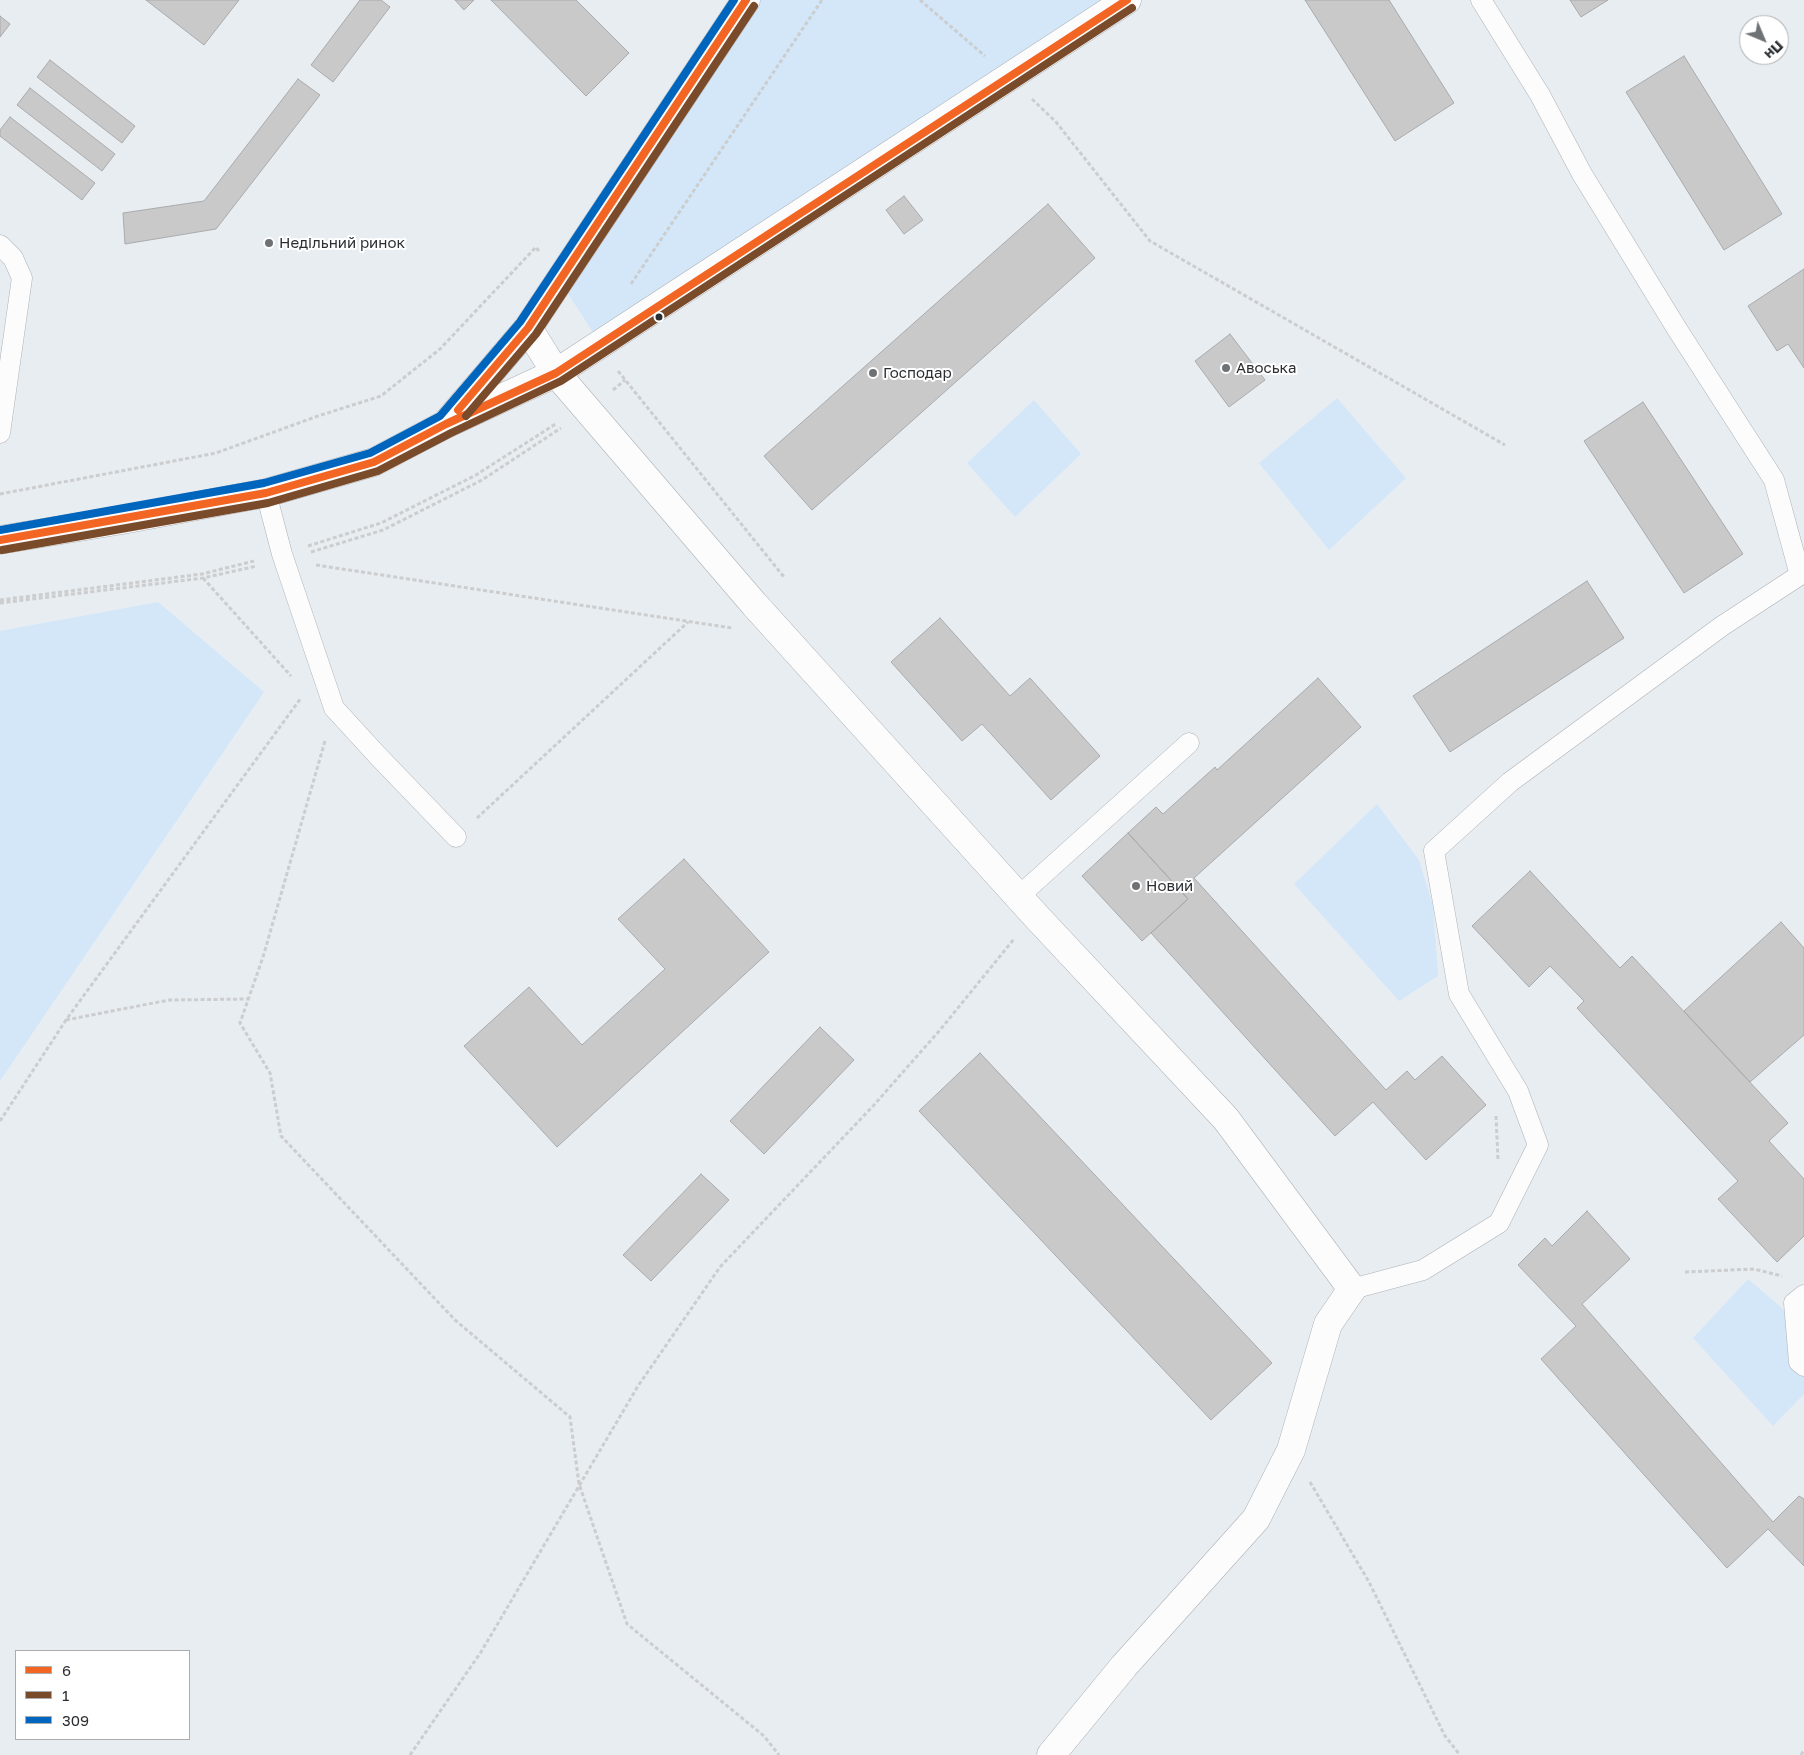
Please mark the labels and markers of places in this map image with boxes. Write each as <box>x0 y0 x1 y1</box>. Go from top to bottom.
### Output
place label: Недільний ринок <box>279 234 405 252</box>
marker: Недільний ринок <box>263 237 275 249</box>
unlabelled marker <box>654 312 664 322</box>
place label: Авоська <box>1236 359 1297 377</box>
marker: Авоська <box>1220 362 1232 374</box>
place label: Господар <box>883 364 952 382</box>
marker: Господар <box>867 367 879 379</box>
place label: Новий <box>1146 877 1193 895</box>
marker: Новий <box>1130 880 1142 892</box>

